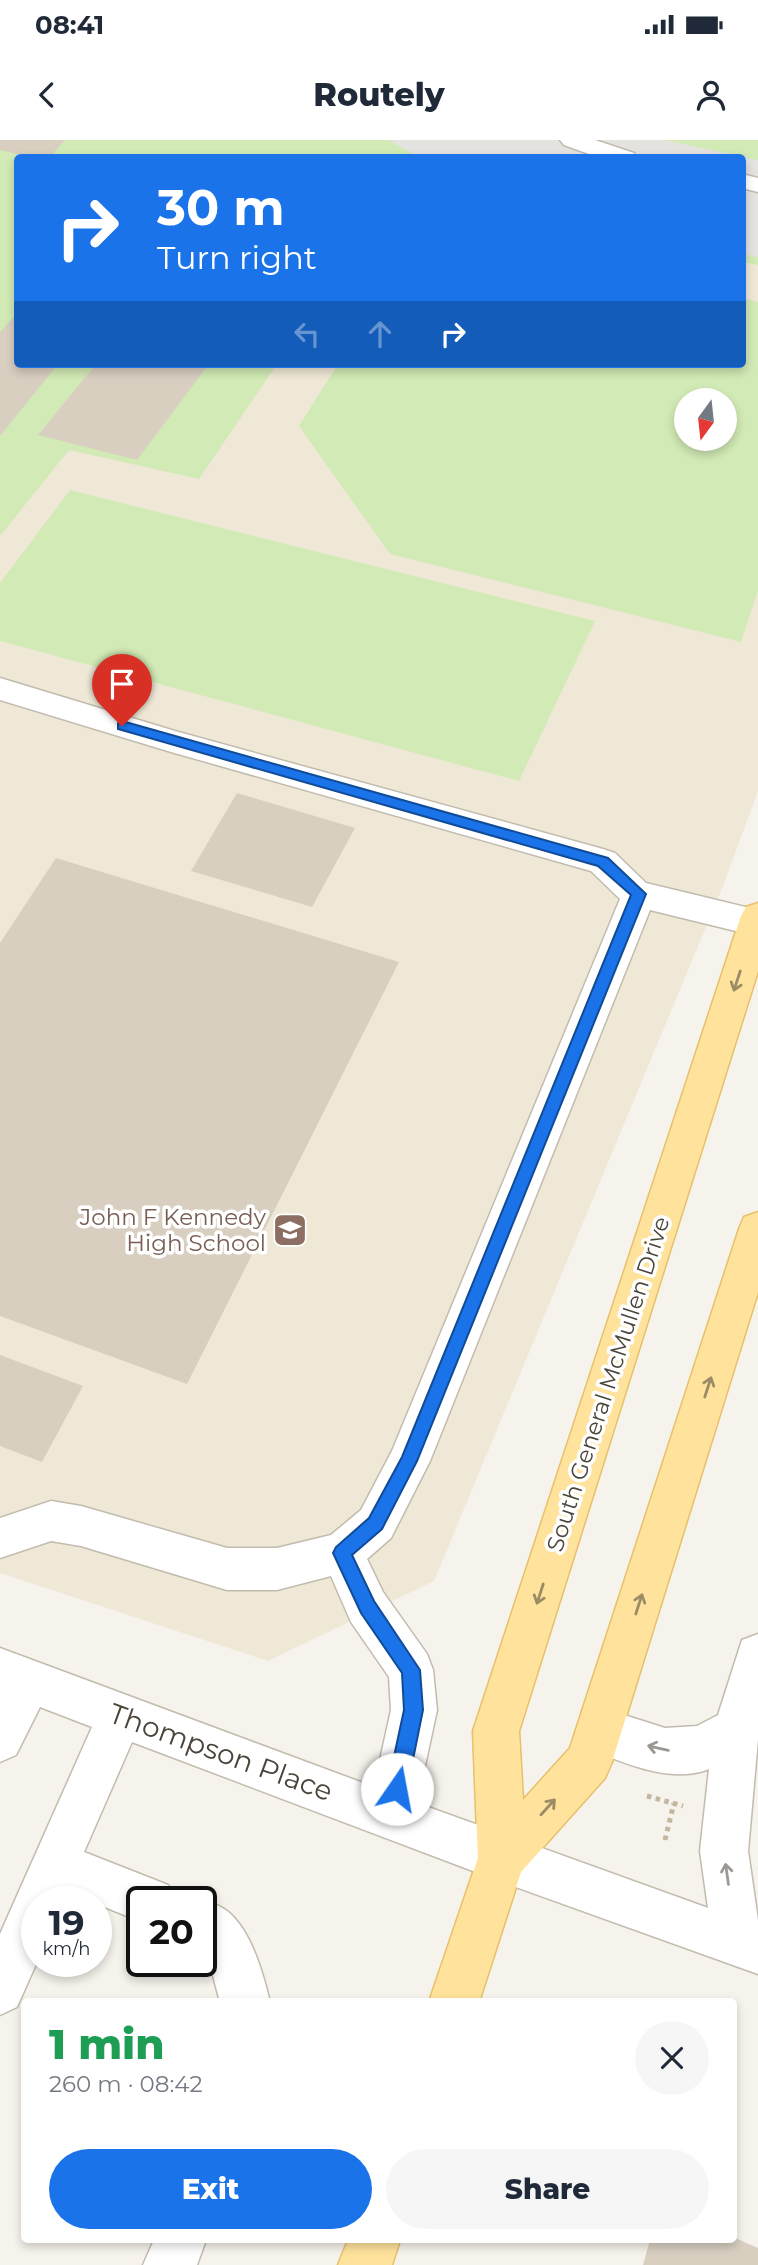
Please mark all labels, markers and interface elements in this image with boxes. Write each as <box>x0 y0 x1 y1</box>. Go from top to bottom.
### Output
text: 08:41 <box>35 9 104 41</box>
text: Routely <box>313 75 445 114</box>
icon: back <box>28 76 66 114</box>
icon: person <box>692 76 730 114</box>
text: 30 m <box>157 178 285 237</box>
icon: right <box>42 182 133 273</box>
text: Turn right <box>157 238 317 277</box>
icon: left <box>288 315 326 353</box>
icon: ahead <box>361 315 399 353</box>
icon: right <box>434 315 472 353</box>
north arrow <box>674 388 737 452</box>
map controls <box>674 388 737 451</box>
pin <box>92 654 152 726</box>
icon: arrive <box>103 665 141 703</box>
one-way arrow <box>730 970 743 992</box>
place label: John F Kennedy High School <box>79 1203 267 1257</box>
school or university icon: John F Kennedy High School <box>271 1211 309 1249</box>
street label: South General McMullen Drive <box>541 1213 675 1555</box>
one-way arrow <box>703 1376 715 1398</box>
one-way arrow <box>533 1583 545 1605</box>
one-way arrow <box>634 1593 646 1615</box>
street label: Thompson Place <box>105 1696 337 1808</box>
one-way arrow <box>648 1741 670 1754</box>
position arrow <box>360 1752 434 1826</box>
one-way arrow <box>539 1799 555 1817</box>
one-way arrow <box>720 1863 733 1886</box>
speed limit sign: 20 <box>126 1886 217 1977</box>
text: 19 <box>48 1901 85 1944</box>
text: km/h <box>42 1938 91 1960</box>
text: 1 min <box>49 2018 165 2070</box>
button: close <box>635 2021 709 2095</box>
text: 260 m · 08:42 <box>49 2070 203 2098</box>
button: Exit <box>49 2149 372 2229</box>
button: Share <box>386 2149 709 2229</box>

